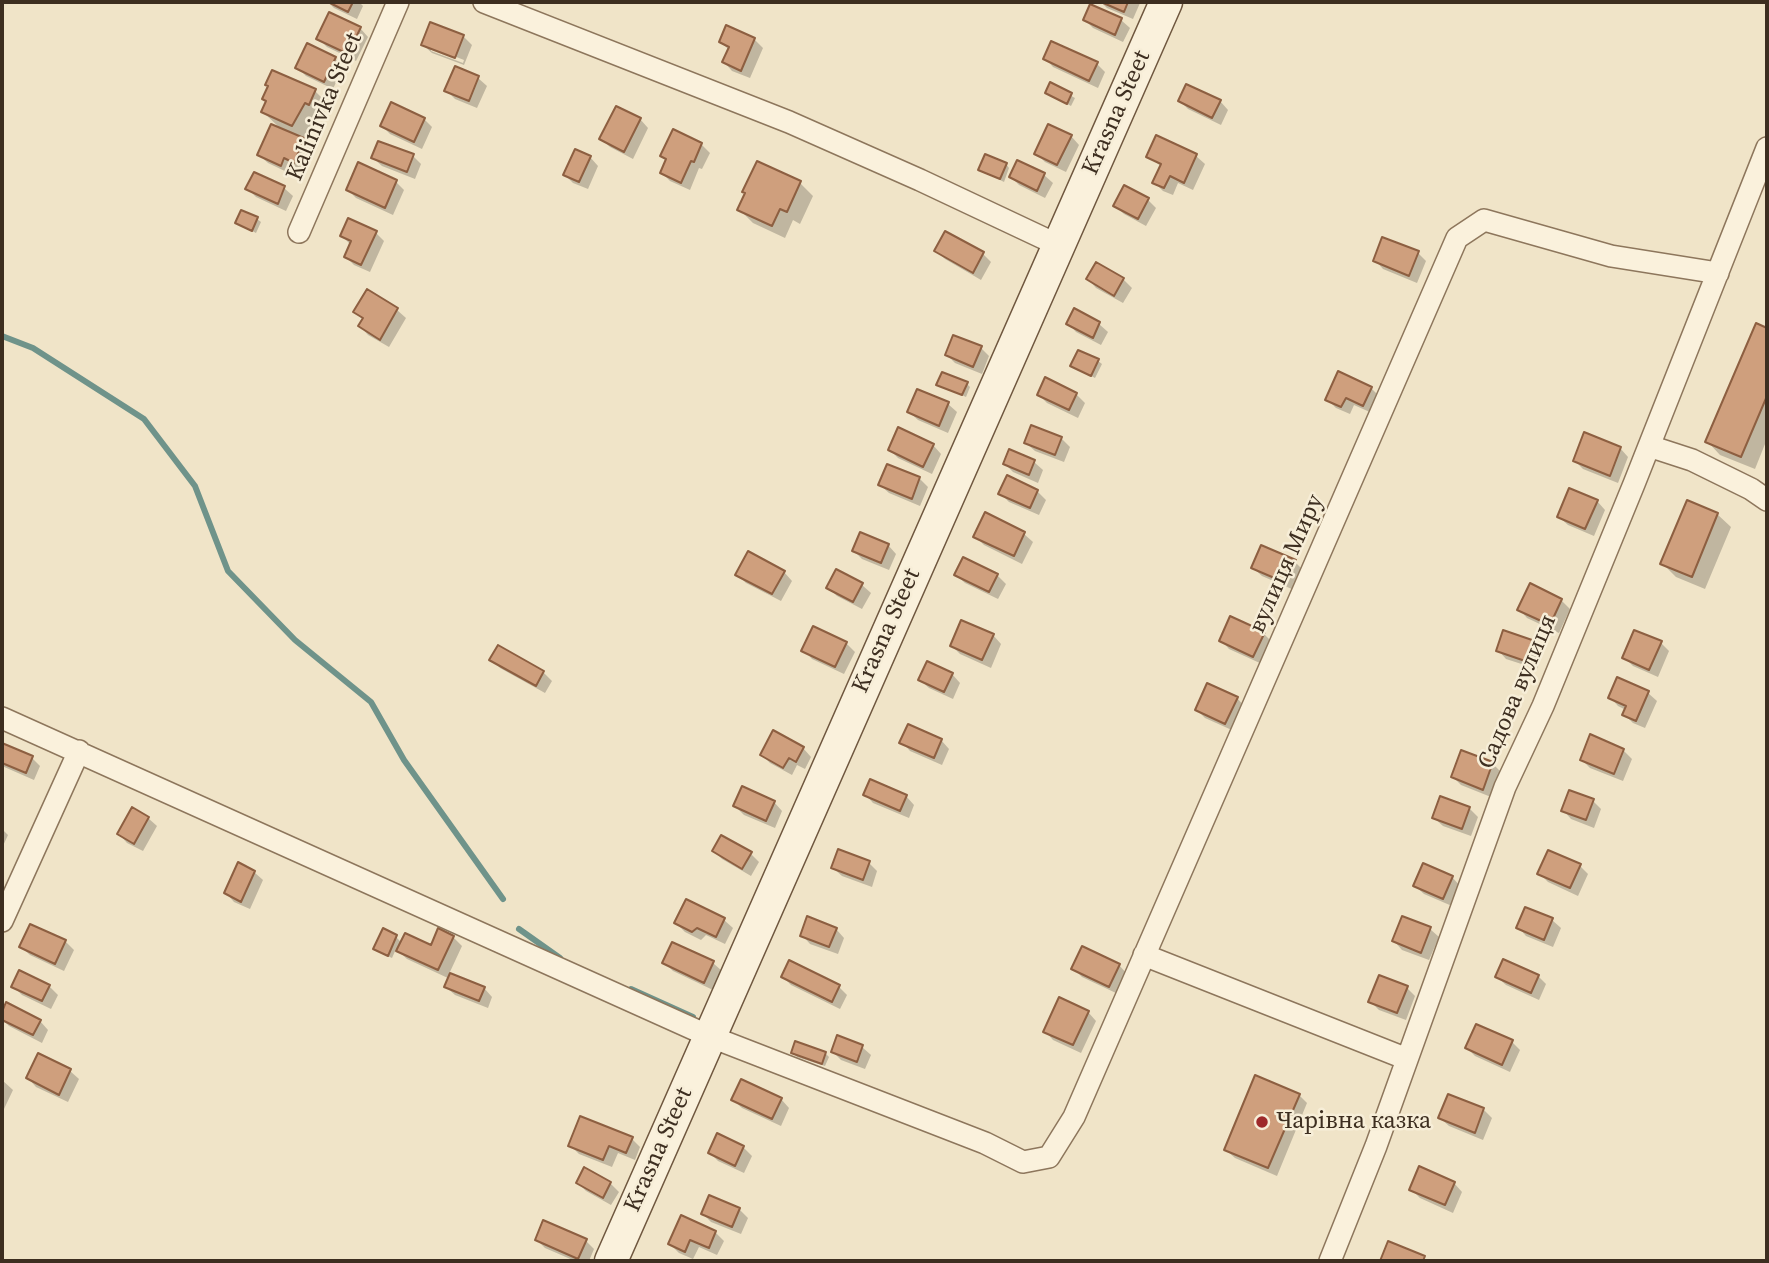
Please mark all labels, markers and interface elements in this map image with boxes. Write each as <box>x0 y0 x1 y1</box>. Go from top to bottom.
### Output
street label: Kalinivka Steet <box>281 29 369 185</box>
street label: Krasna Steet <box>1077 46 1157 180</box>
street label: вулиця Миру <box>1244 490 1330 638</box>
street label: Krasna Steet <box>847 564 927 698</box>
street label: Садова вулиця <box>1473 610 1563 774</box>
street label: Krasna Steet <box>619 1083 699 1217</box>
place label: Чарівна казка <box>1276 1108 1431 1136</box>
marker: Чарівна казка <box>1254 1114 1270 1130</box>

